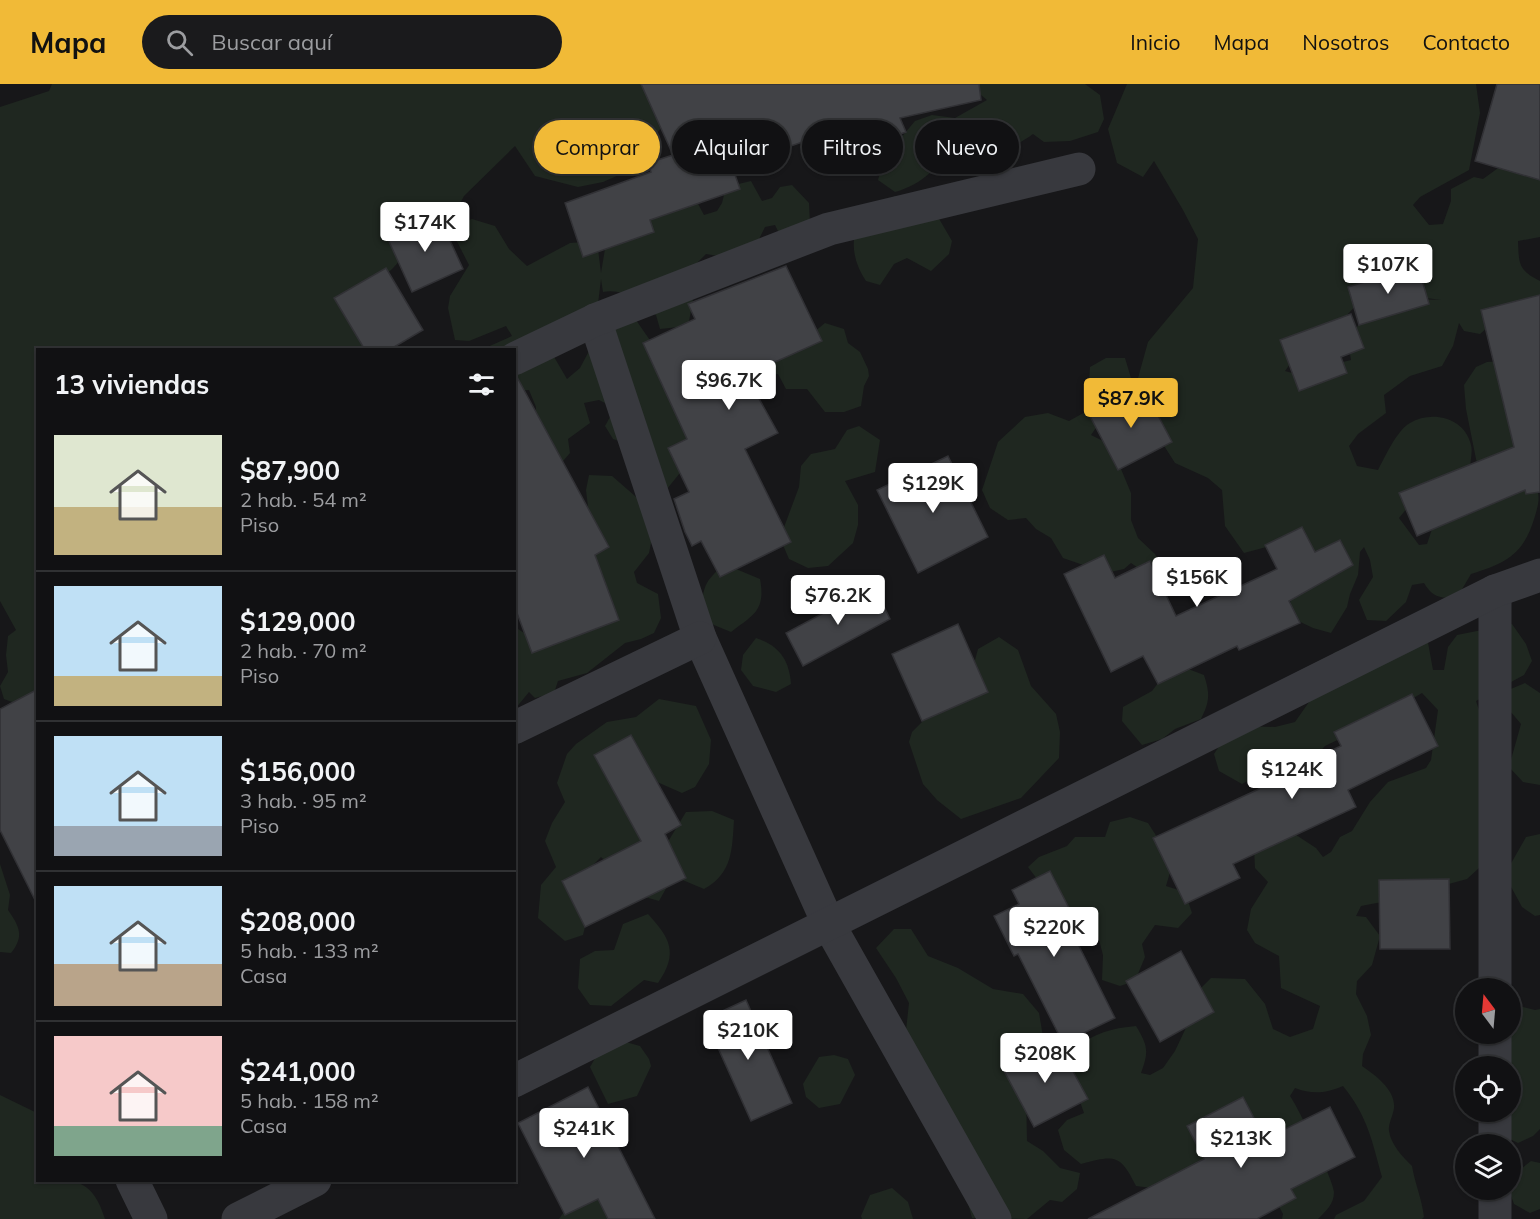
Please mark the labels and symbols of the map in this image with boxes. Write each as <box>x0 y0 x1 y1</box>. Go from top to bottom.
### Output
pin: $174K <box>383 202 467 253</box>
pin: $107K <box>1346 244 1430 295</box>
pin: $96.7K <box>680 360 778 411</box>
pin: $87.9K <box>1082 378 1180 429</box>
pin: $129K <box>891 463 975 514</box>
pin: $156K <box>1155 557 1239 608</box>
pin: $76.2K <box>789 575 887 626</box>
pin: $124K <box>1250 749 1334 800</box>
pin: $220K <box>1012 907 1096 958</box>
north arrow <box>1455 978 1521 1044</box>
pin: $210K <box>706 1010 790 1061</box>
pin: $208K <box>1003 1033 1087 1084</box>
pin: $241K <box>542 1108 626 1159</box>
pin: $213K <box>1199 1118 1283 1169</box>

